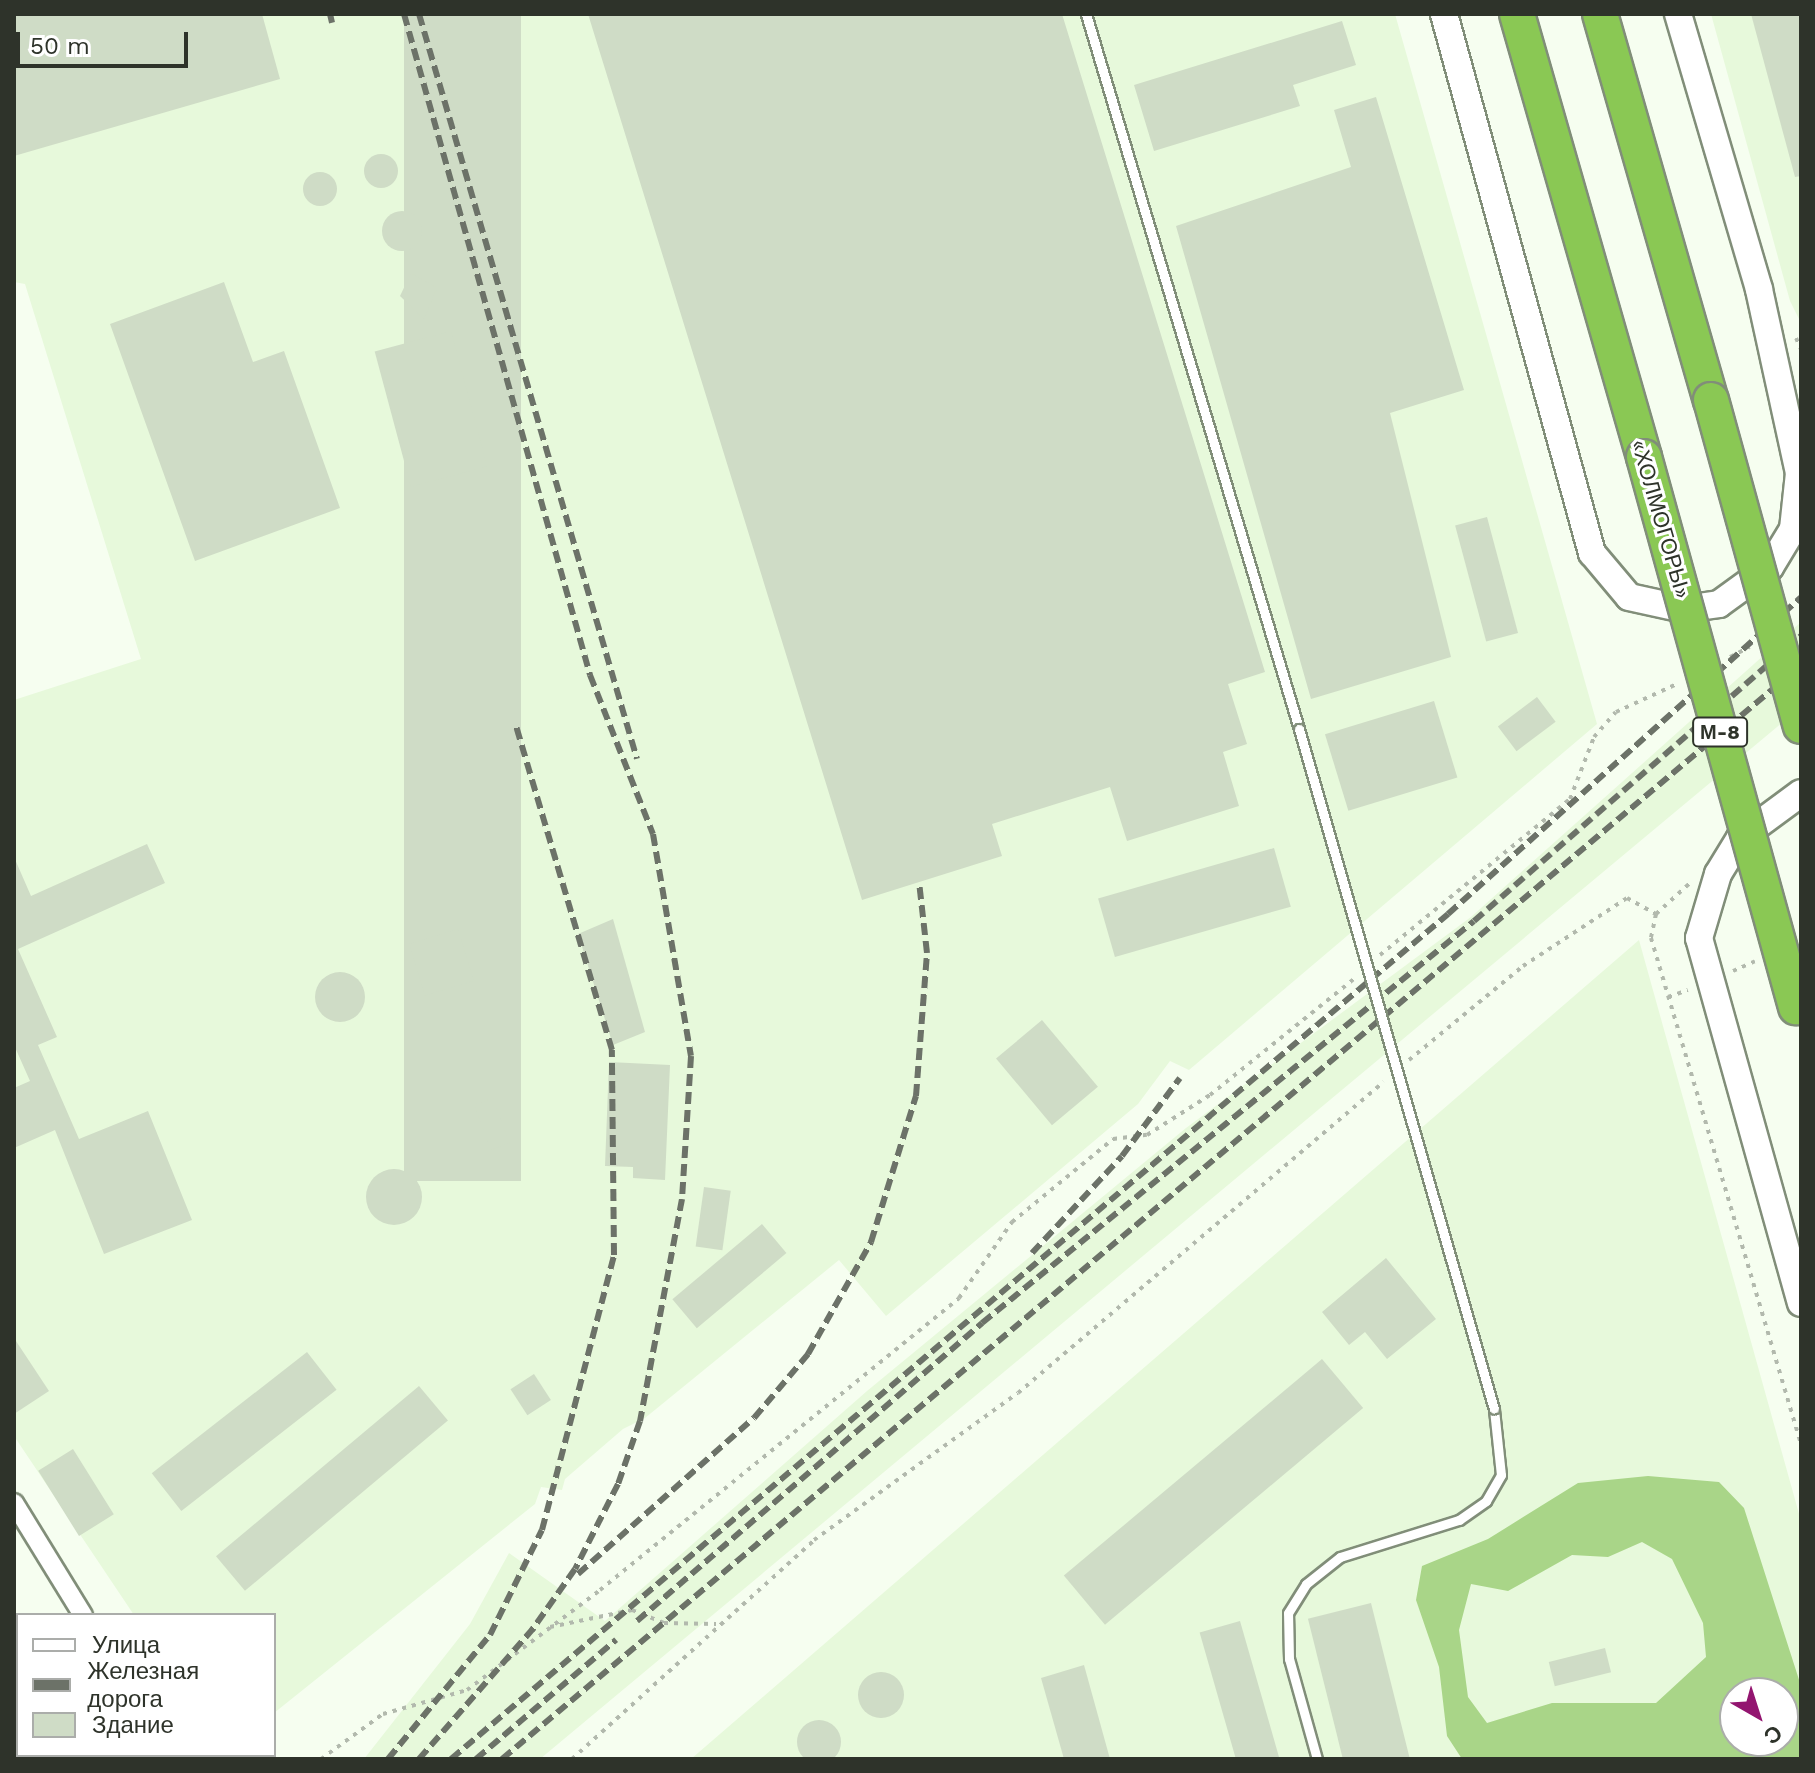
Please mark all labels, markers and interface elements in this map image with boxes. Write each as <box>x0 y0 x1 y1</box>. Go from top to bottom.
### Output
scale bar <box>20 16 192 66</box>
text: 50 m <box>30 32 90 60</box>
street label: «ХОЛМОГОРЫ» <box>1626 436 1696 602</box>
road number: М-8 <box>1692 716 1748 748</box>
legend <box>16 1613 276 1757</box>
text: Улица <box>92 1631 160 1659</box>
text: Железная дорога <box>87 1657 199 1713</box>
north arrow <box>1719 1677 1799 1757</box>
text: Здание <box>92 1711 174 1739</box>
text: С <box>1759 1720 1787 1749</box>

